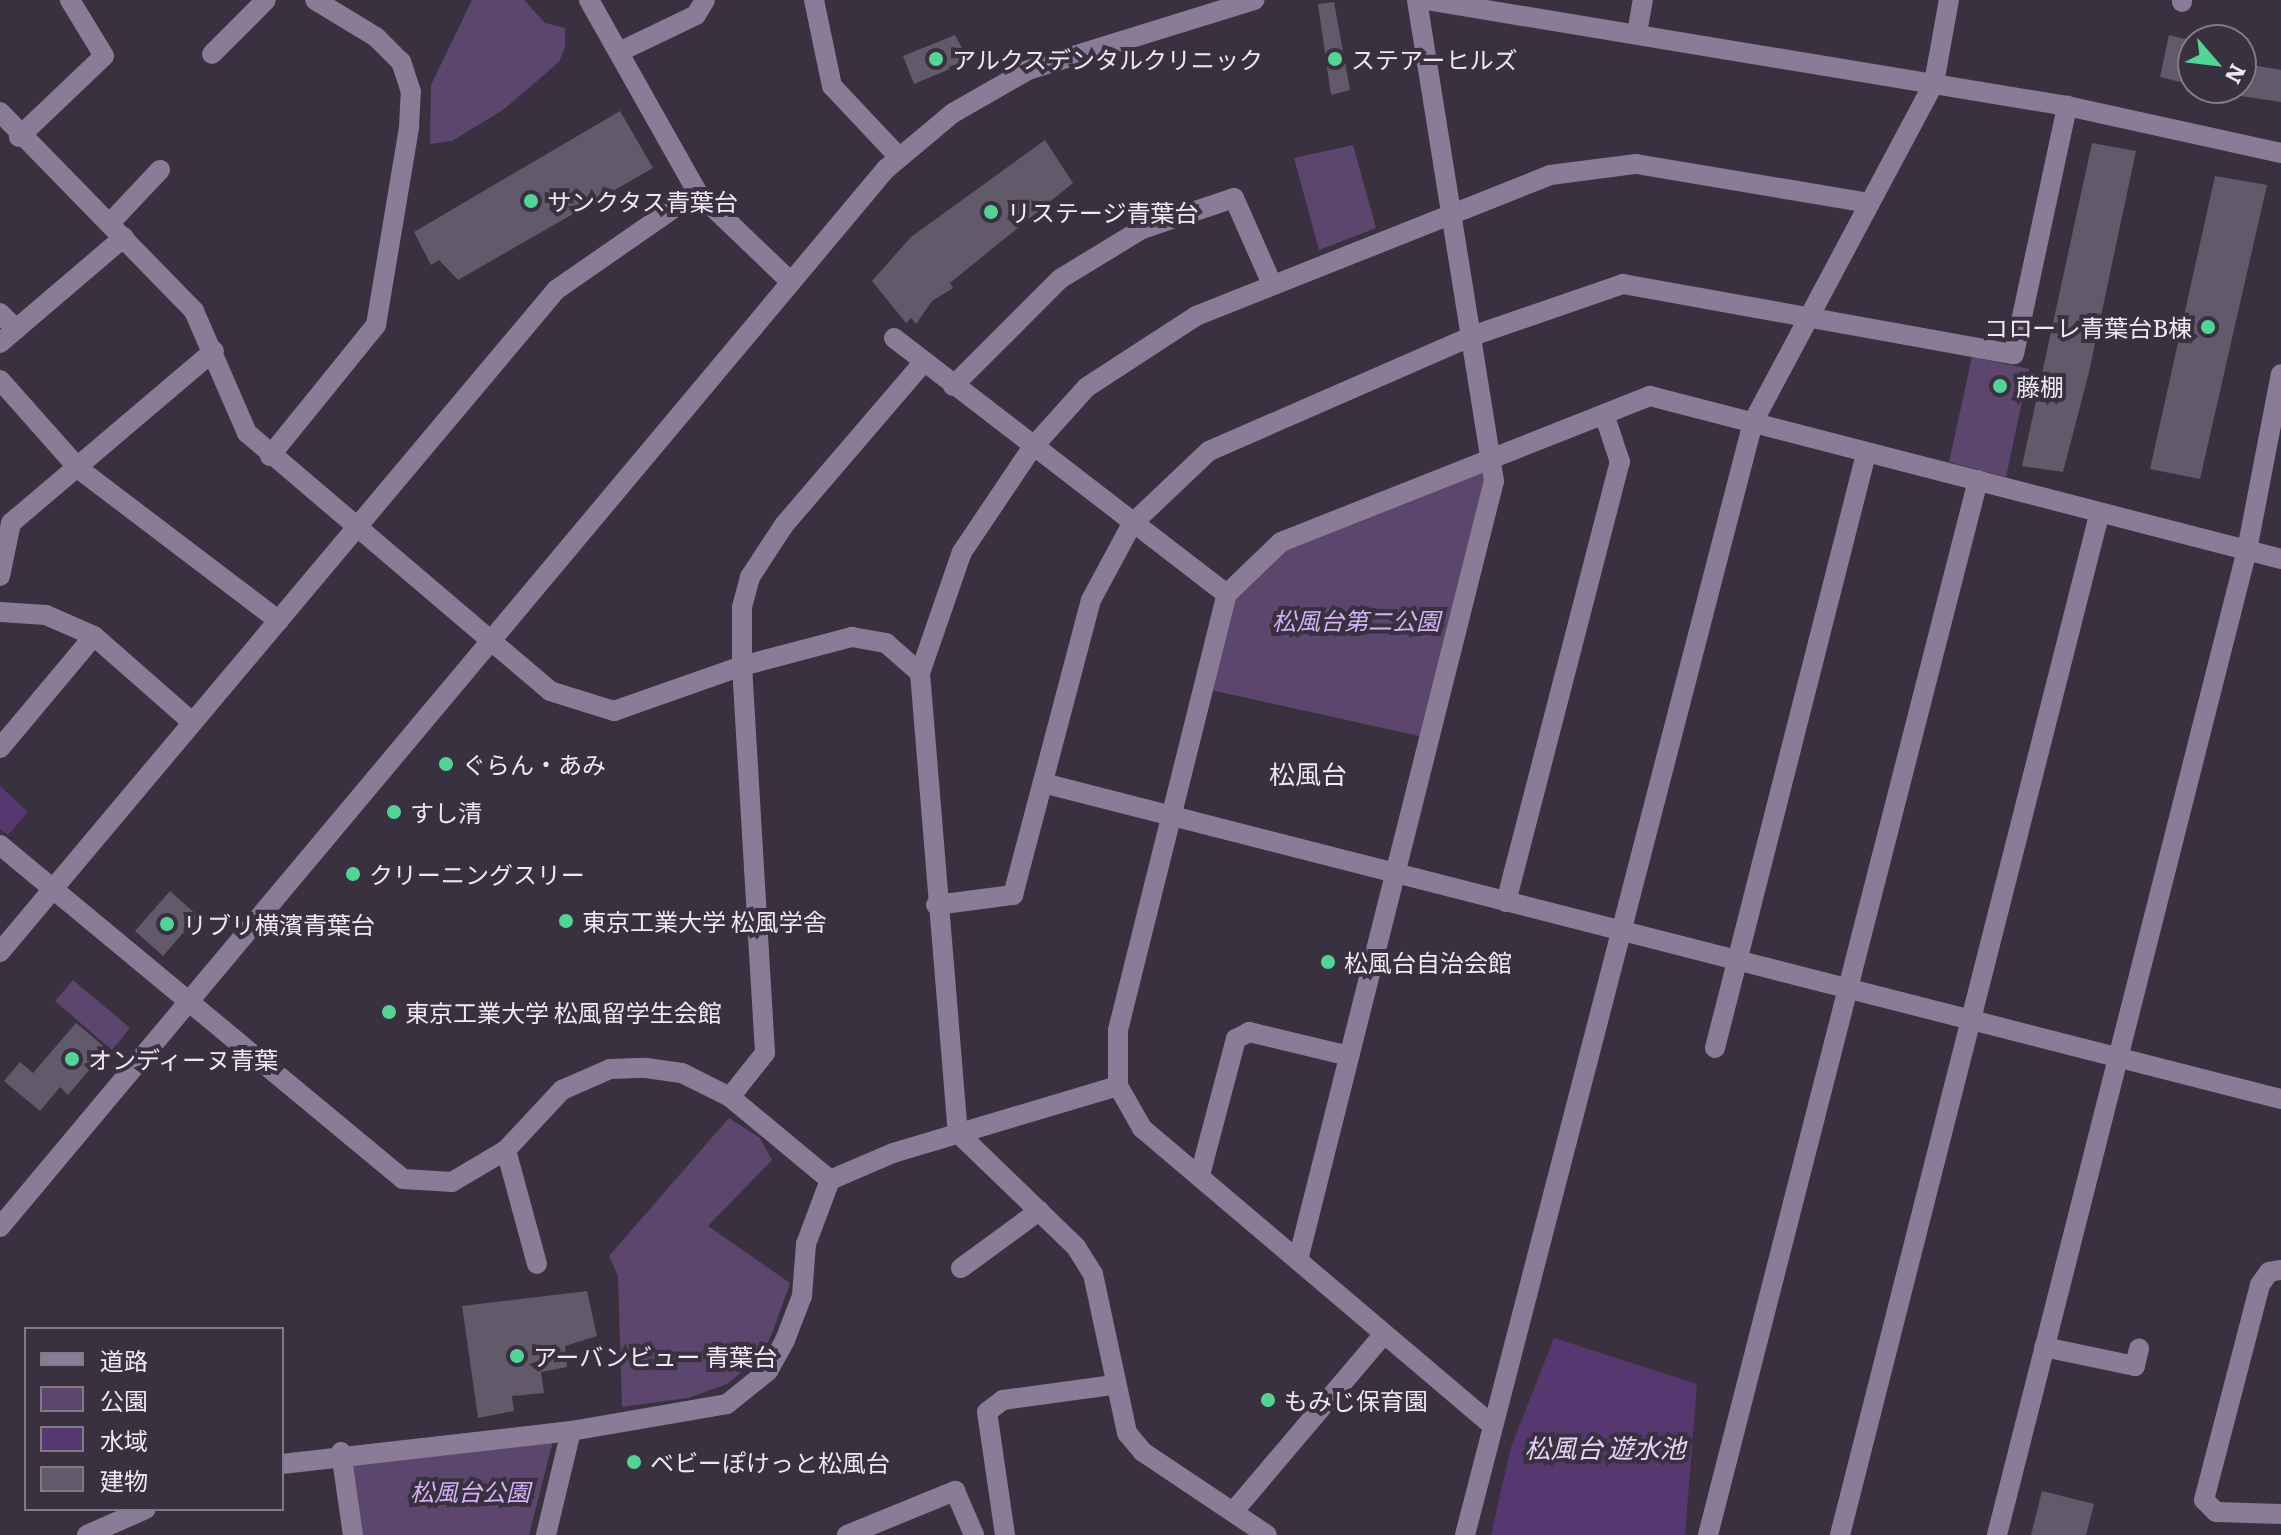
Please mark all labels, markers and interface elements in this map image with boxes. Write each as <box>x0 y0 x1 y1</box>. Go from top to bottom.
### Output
north arrow <box>2177 24 2257 104</box>
place label: アルクスデンタルクリニック <box>952 45 1264 73</box>
place label: ステアーヒルズ <box>1351 45 1518 73</box>
marker: アルクスデンタルクリニック <box>927 50 945 68</box>
marker: ステアーヒルズ <box>1326 50 1344 68</box>
text: N <box>2218 59 2256 90</box>
place label: サンクタス青葉台 <box>547 187 739 215</box>
marker: サンクタス青葉台 <box>522 192 540 210</box>
place label: リステージ青葉台 <box>1007 198 1199 226</box>
marker: リステージ青葉台 <box>982 203 1000 221</box>
place label: コローレ青葉台B棟 <box>1984 313 2192 341</box>
marker: コローレ青葉台B棟 <box>2199 318 2217 336</box>
place label: 藤棚 <box>2016 372 2064 400</box>
marker: 藤棚 <box>1991 377 2009 395</box>
park label: 松風台第二公園 <box>1272 606 1440 634</box>
place label: ぐらん・あみ <box>462 750 606 778</box>
marker: ぐらん・あみ <box>437 755 455 773</box>
district label: 松風台 <box>1269 757 1347 789</box>
place label: すし清 <box>410 798 482 826</box>
marker: すし清 <box>385 803 403 821</box>
place label: クリーニングスリー <box>369 860 585 888</box>
marker: クリーニングスリー <box>344 865 362 883</box>
place label: 東京工業大学 松風学舎 <box>582 907 827 935</box>
place label: リブリ横濱青葉台 <box>183 910 375 938</box>
marker: 東京工業大学 松風学舎 <box>557 912 575 930</box>
marker: リブリ横濱青葉台 <box>158 915 176 933</box>
place label: 松風台自治会館 <box>1344 948 1512 976</box>
marker: 松風台自治会館 <box>1319 953 1337 971</box>
place label: 東京工業大学 松風留学生会館 <box>405 998 722 1026</box>
marker: 東京工業大学 松風留学生会館 <box>380 1003 398 1021</box>
place label: オンディーヌ青葉 <box>88 1045 280 1073</box>
marker: オンディーヌ青葉 <box>63 1050 81 1068</box>
legend <box>24 1327 284 1511</box>
text: 道路 <box>100 1342 148 1377</box>
place label: アーバンビュー 青葉台 <box>533 1342 776 1370</box>
marker: アーバンビュー 青葉台 <box>508 1347 526 1365</box>
text: 公園 <box>100 1382 148 1417</box>
place label: もみじ保育園 <box>1284 1386 1428 1414</box>
marker: もみじ保育園 <box>1259 1391 1277 1409</box>
text: 水域 <box>100 1422 148 1457</box>
water label: 松風台 遊水池 <box>1525 1431 1685 1463</box>
place label: ベビーぽけっと松風台 <box>650 1448 890 1476</box>
marker: ベビーぽけっと松風台 <box>625 1453 643 1471</box>
text: 建物 <box>100 1462 148 1497</box>
park label: 松風台公園 <box>410 1477 530 1505</box>

